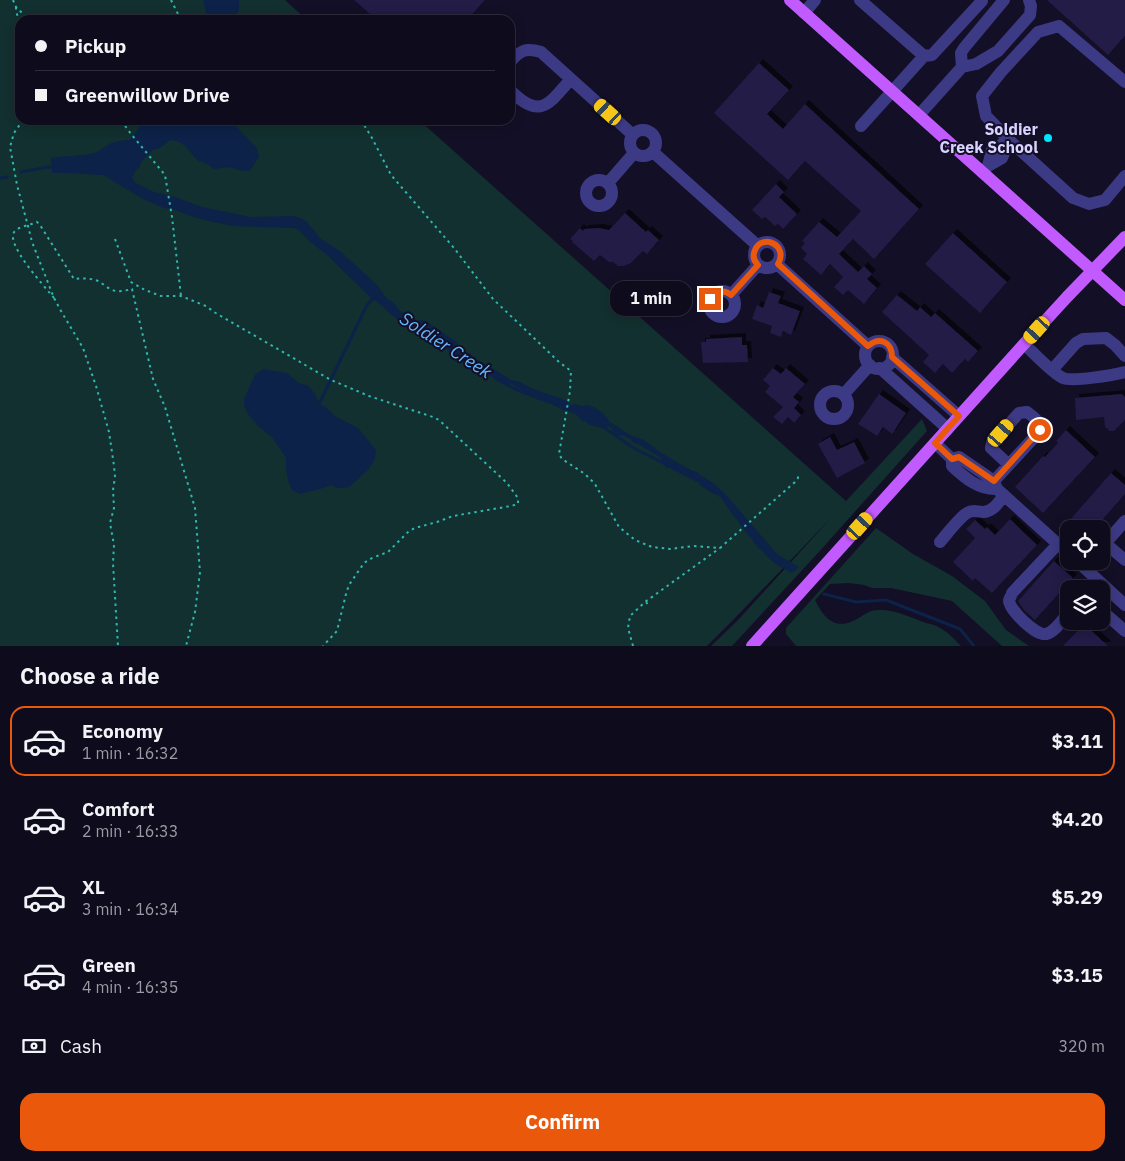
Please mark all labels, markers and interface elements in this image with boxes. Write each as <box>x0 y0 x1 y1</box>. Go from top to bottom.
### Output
text: Pickup <box>65 34 126 58</box>
text: Greenwillow Drive <box>65 83 230 107</box>
car <box>591 96 624 128</box>
place label: Soldier Creek School <box>940 119 1039 157</box>
marker: Soldier Creek School <box>1042 132 1054 144</box>
callout: 1 min <box>610 282 692 316</box>
text: 1 min <box>630 288 672 308</box>
route end <box>699 288 721 310</box>
water label: Soldier Creek <box>396 307 497 384</box>
car <box>1021 314 1052 346</box>
car <box>985 417 1016 449</box>
route start <box>1029 419 1051 441</box>
car <box>844 510 875 542</box>
map controls <box>1060 520 1110 630</box>
button: locate <box>1060 520 1110 570</box>
button: layers <box>1060 580 1110 630</box>
text: Choose a ride <box>20 661 160 690</box>
icon: car <box>22 719 67 764</box>
text: Economy <box>82 719 163 743</box>
text: $3.11 <box>1051 729 1103 753</box>
text: 1 min · 16:32 <box>82 743 178 763</box>
icon: car <box>22 797 67 842</box>
text: Comfort <box>82 797 155 821</box>
text: $4.20 <box>1051 807 1103 831</box>
text: 2 min · 16:33 <box>82 821 178 841</box>
icon: car <box>22 875 67 920</box>
text: XL <box>82 875 105 899</box>
text: $5.29 <box>1051 885 1103 909</box>
text: 3 min · 16:34 <box>82 899 178 919</box>
icon: car <box>22 953 67 998</box>
text: Green <box>82 953 136 977</box>
text: $3.15 <box>1051 963 1103 987</box>
text: 4 min · 16:35 <box>82 977 178 997</box>
icon: cash <box>20 1032 48 1060</box>
text: Cash <box>60 1034 102 1058</box>
text: 320 m <box>1058 1036 1105 1056</box>
button: Confirm <box>20 1093 1105 1151</box>

